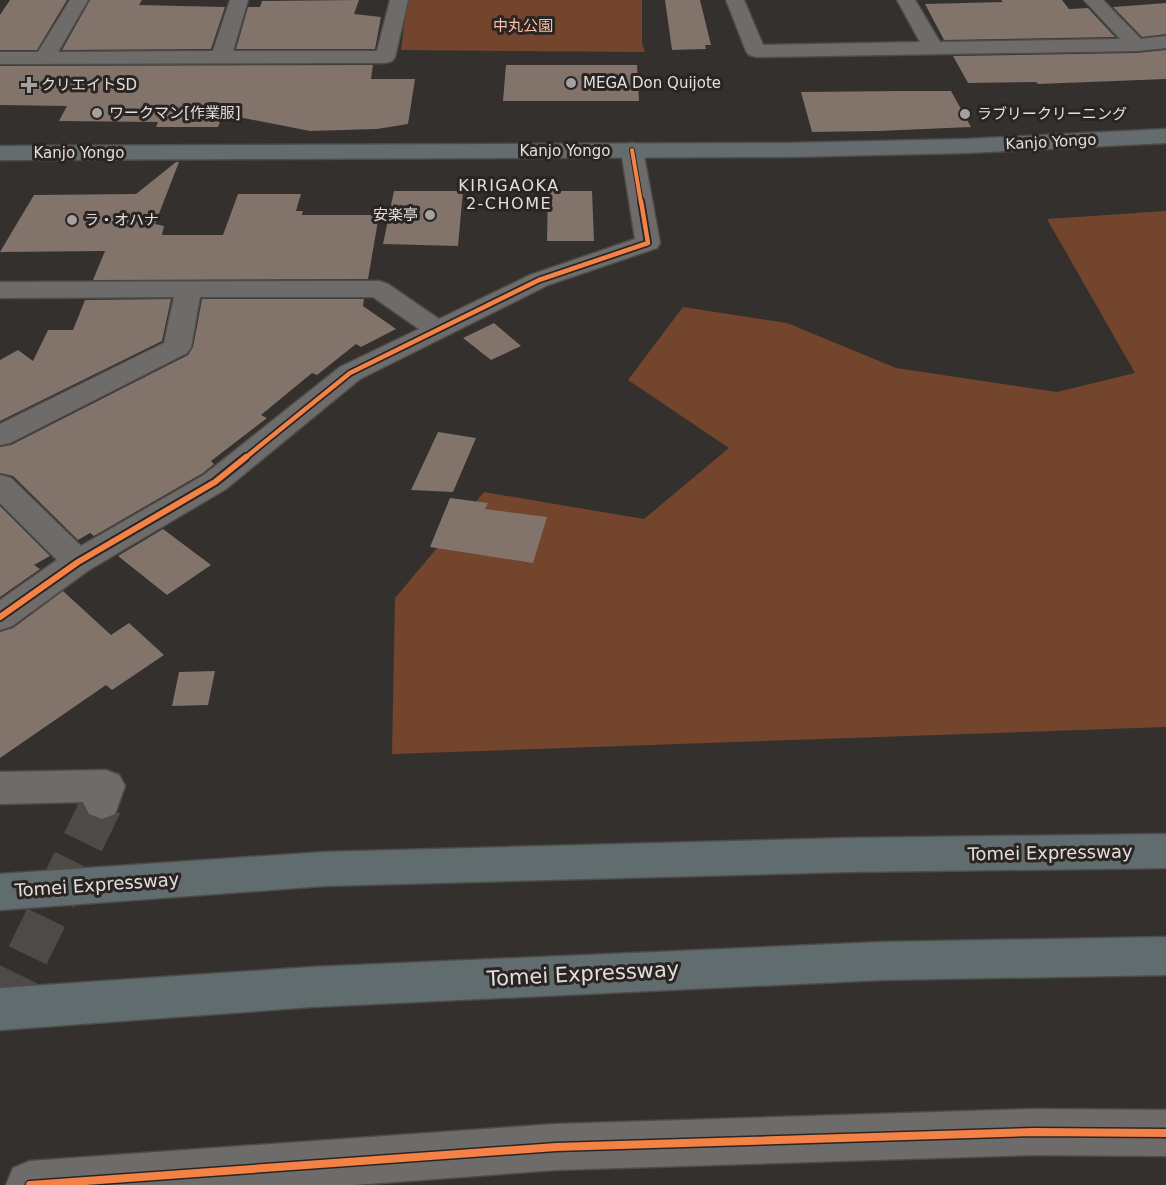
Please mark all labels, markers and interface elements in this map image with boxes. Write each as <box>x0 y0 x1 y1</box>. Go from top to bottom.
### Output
park label: 中丸公園 <box>493 17 553 35</box>
place label: MEGA Don Quijote <box>583 74 721 92</box>
place label: クリエイトSD <box>41 76 137 94</box>
marker: MEGA Don Quijote <box>564 76 578 90</box>
marker: クリエイトSD <box>22 78 36 92</box>
place label: ワークマン[作業服] <box>109 104 241 122</box>
place label: ラブリークリーニング <box>977 105 1127 123</box>
marker: ワークマン[作業服] <box>90 106 104 120</box>
marker: ラブリークリーニング <box>958 107 972 121</box>
street label: Kanjo Yongo <box>1005 131 1097 153</box>
street label: Kanjo Yongo <box>520 142 610 160</box>
street label: Kanjo Yongo <box>34 144 124 162</box>
district label: KIRIGAOKA 2-CHOME <box>458 176 560 213</box>
place label: 安楽亭 <box>373 206 418 224</box>
marker: 安楽亭 <box>423 208 437 222</box>
place label: ラ・オハナ <box>84 211 159 229</box>
marker: ラ・オハナ <box>65 213 79 227</box>
street label: Tomei Expressway <box>966 841 1133 864</box>
street label: Tomei Expressway <box>13 868 180 901</box>
street label: Tomei Expressway <box>485 957 680 991</box>

